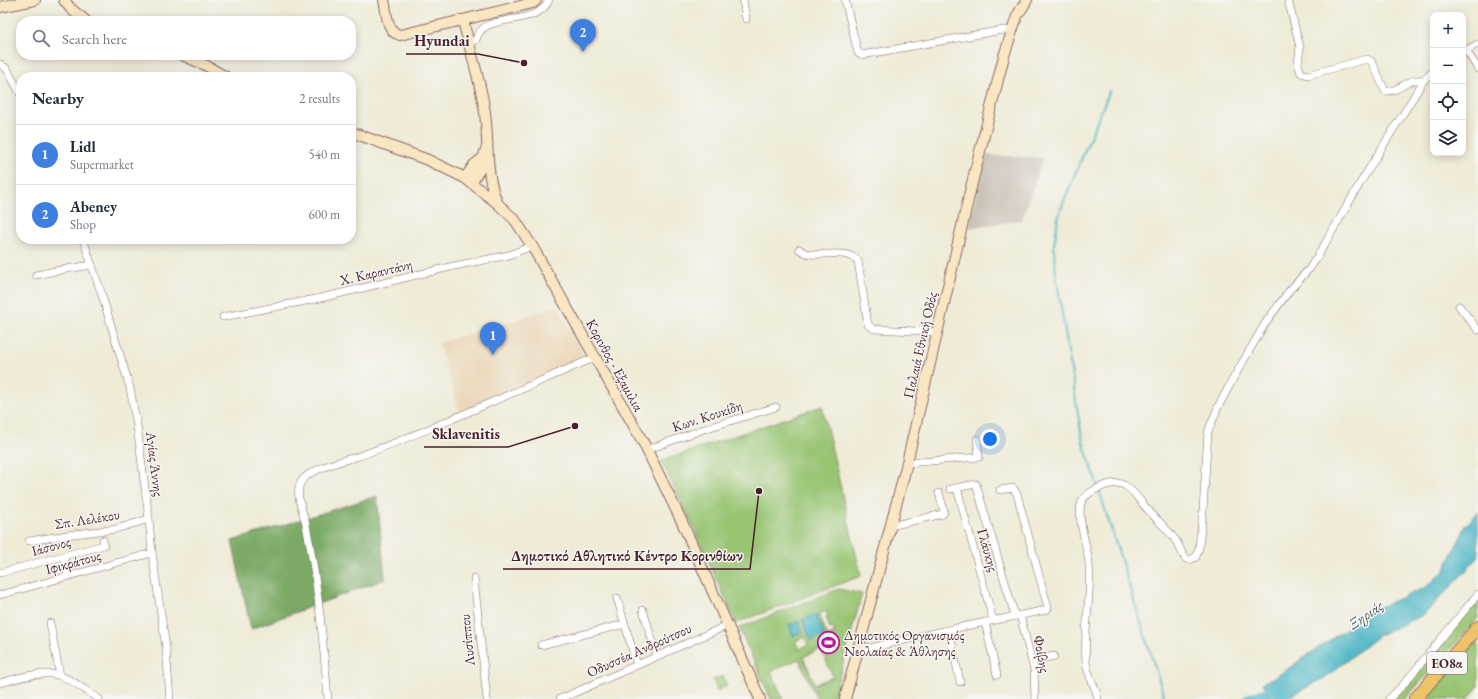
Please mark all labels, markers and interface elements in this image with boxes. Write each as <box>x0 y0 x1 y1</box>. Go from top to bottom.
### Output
map controls <box>1430 12 1466 156</box>
button: + <box>1430 12 1466 48</box>
search box <box>16 16 356 60</box>
pin: 2 <box>570 19 596 52</box>
icon: search <box>30 27 52 49</box>
callout: Hyundai <box>406 27 478 54</box>
text: Search here <box>62 29 127 48</box>
text: Hyundai <box>414 31 470 50</box>
button: − <box>1430 48 1466 84</box>
button: locate <box>1430 84 1466 120</box>
text: Nearby <box>32 87 84 109</box>
text: 2 results <box>299 90 340 107</box>
button: layers <box>1430 120 1466 156</box>
text: Lidl <box>70 137 96 156</box>
text: 1 <box>42 146 48 163</box>
text: 540 m <box>309 146 340 163</box>
text: Supermarket <box>70 156 134 173</box>
text: Abeney <box>70 197 117 216</box>
text: 2 <box>42 206 48 223</box>
text: 600 m <box>309 206 340 223</box>
text: Shop <box>70 216 96 233</box>
street label: Χ. Καραντάνη <box>337 255 414 289</box>
street label: Παλαιά Εθνική Οδός <box>899 290 941 400</box>
street label: Κορινθος - Εξαμιλια <box>582 316 648 415</box>
pin: 1 <box>480 322 506 355</box>
street label: Κων. Κουκίδη <box>670 396 744 436</box>
callout: Sklavenitis <box>424 420 508 447</box>
text: Sklavenitis <box>432 424 500 443</box>
your location <box>980 429 1000 449</box>
street label: Αγίας Άννης <box>142 430 168 498</box>
street label: Σπ. Λελέκου <box>53 505 121 533</box>
street label: Γλάυκης <box>973 526 1003 574</box>
street label: Ιάσονος <box>30 532 73 560</box>
callout: Δημοτικό Αθλητικό Κέντρο Κορινθίων <box>503 542 750 569</box>
street label: Ιφικράτους <box>43 546 103 578</box>
text: Δημοτικό Αθλητικό Κέντρο Κορινθίων <box>511 546 743 565</box>
water label: Ξηριάς <box>1344 595 1388 635</box>
street label: Λυσίππου <box>455 613 479 668</box>
street label: Οδυσσέα Ανδρούτσου <box>584 619 694 681</box>
place label: Δημοτικός Οργανισμός Νεολαίας & Άθλησης <box>844 626 965 660</box>
sports icon: Δημοτικός Οργανισμός Νεολαίας & Άθλησης <box>815 630 841 656</box>
street label: Φοίβης <box>1030 634 1054 674</box>
road number: ΕΟ8α <box>1427 652 1467 674</box>

